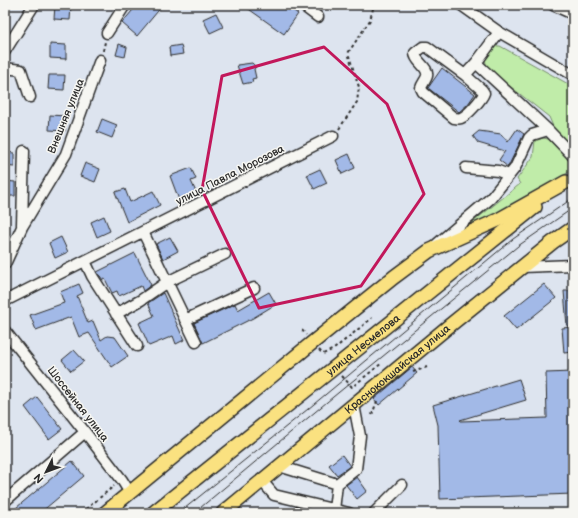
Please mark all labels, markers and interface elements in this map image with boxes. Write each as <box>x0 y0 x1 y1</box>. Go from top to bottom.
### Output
street label: Внешняя улица <box>45 76 87 155</box>
street label: улица Павла Морозова <box>174 142 287 208</box>
street label: улица Несмелова <box>323 311 403 378</box>
street label: Краснококшайская улица <box>342 321 453 416</box>
street label: Шоссейная улица <box>45 364 112 445</box>
north arrow <box>26 452 66 492</box>
text: N <box>31 471 47 486</box>

